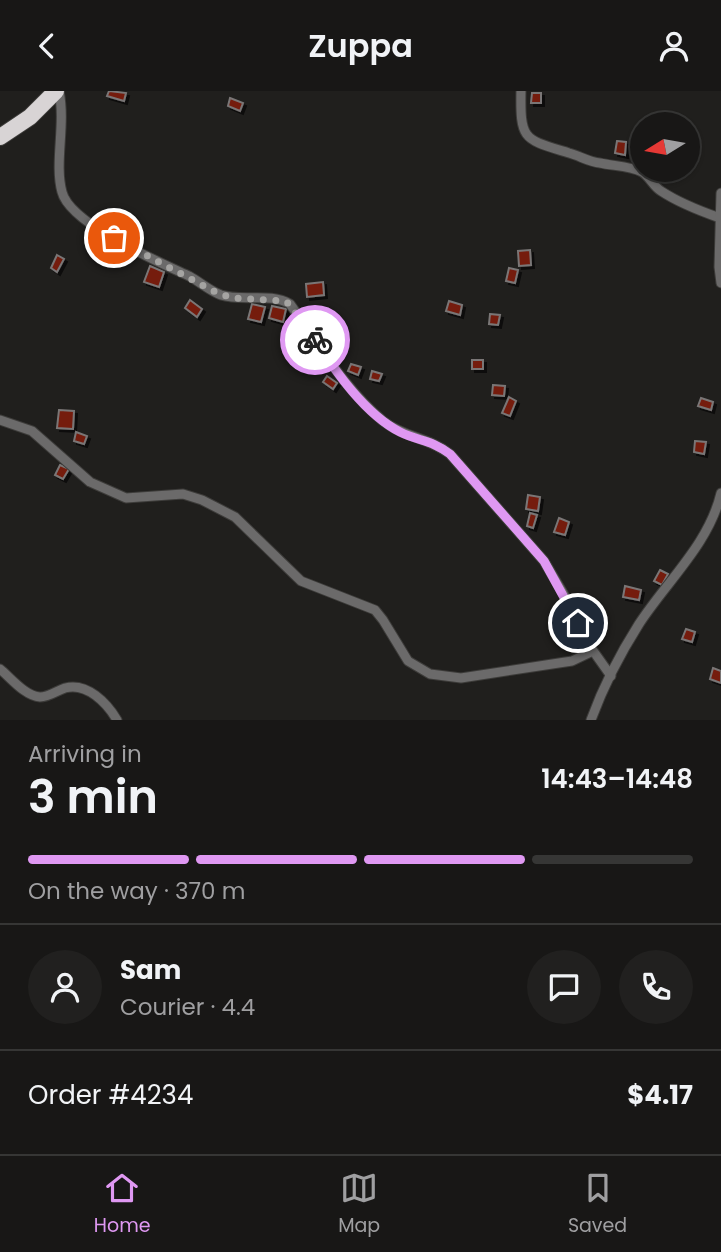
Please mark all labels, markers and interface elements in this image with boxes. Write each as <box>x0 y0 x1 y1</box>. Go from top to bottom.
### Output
text: Zuppa <box>308 23 413 68</box>
icon: back <box>28 27 66 65</box>
icon: person <box>655 27 693 65</box>
north arrow <box>630 112 700 182</box>
map controls <box>630 112 700 182</box>
pin <box>84 208 144 268</box>
icon: bag <box>95 219 133 257</box>
courier <box>280 305 350 375</box>
icon: bike <box>296 321 334 359</box>
pin <box>548 593 608 653</box>
icon: home <box>559 604 597 642</box>
text: Arriving in <box>28 738 142 770</box>
text: 14:43–14:48 <box>541 761 693 797</box>
text: 3 min <box>28 765 158 829</box>
text: On the way · 370 m <box>28 875 245 907</box>
button: person <box>28 950 102 1024</box>
button: chat <box>527 950 601 1024</box>
button: phone <box>619 950 693 1024</box>
text: Sam <box>120 952 181 988</box>
text: Courier · 4.4 <box>120 991 255 1023</box>
text: Order #4234 <box>28 1077 193 1113</box>
text: $4.17 <box>627 1077 693 1113</box>
tab: Home <box>94 1169 151 1240</box>
tab: Map <box>338 1169 380 1240</box>
tab: Saved <box>568 1169 627 1240</box>

